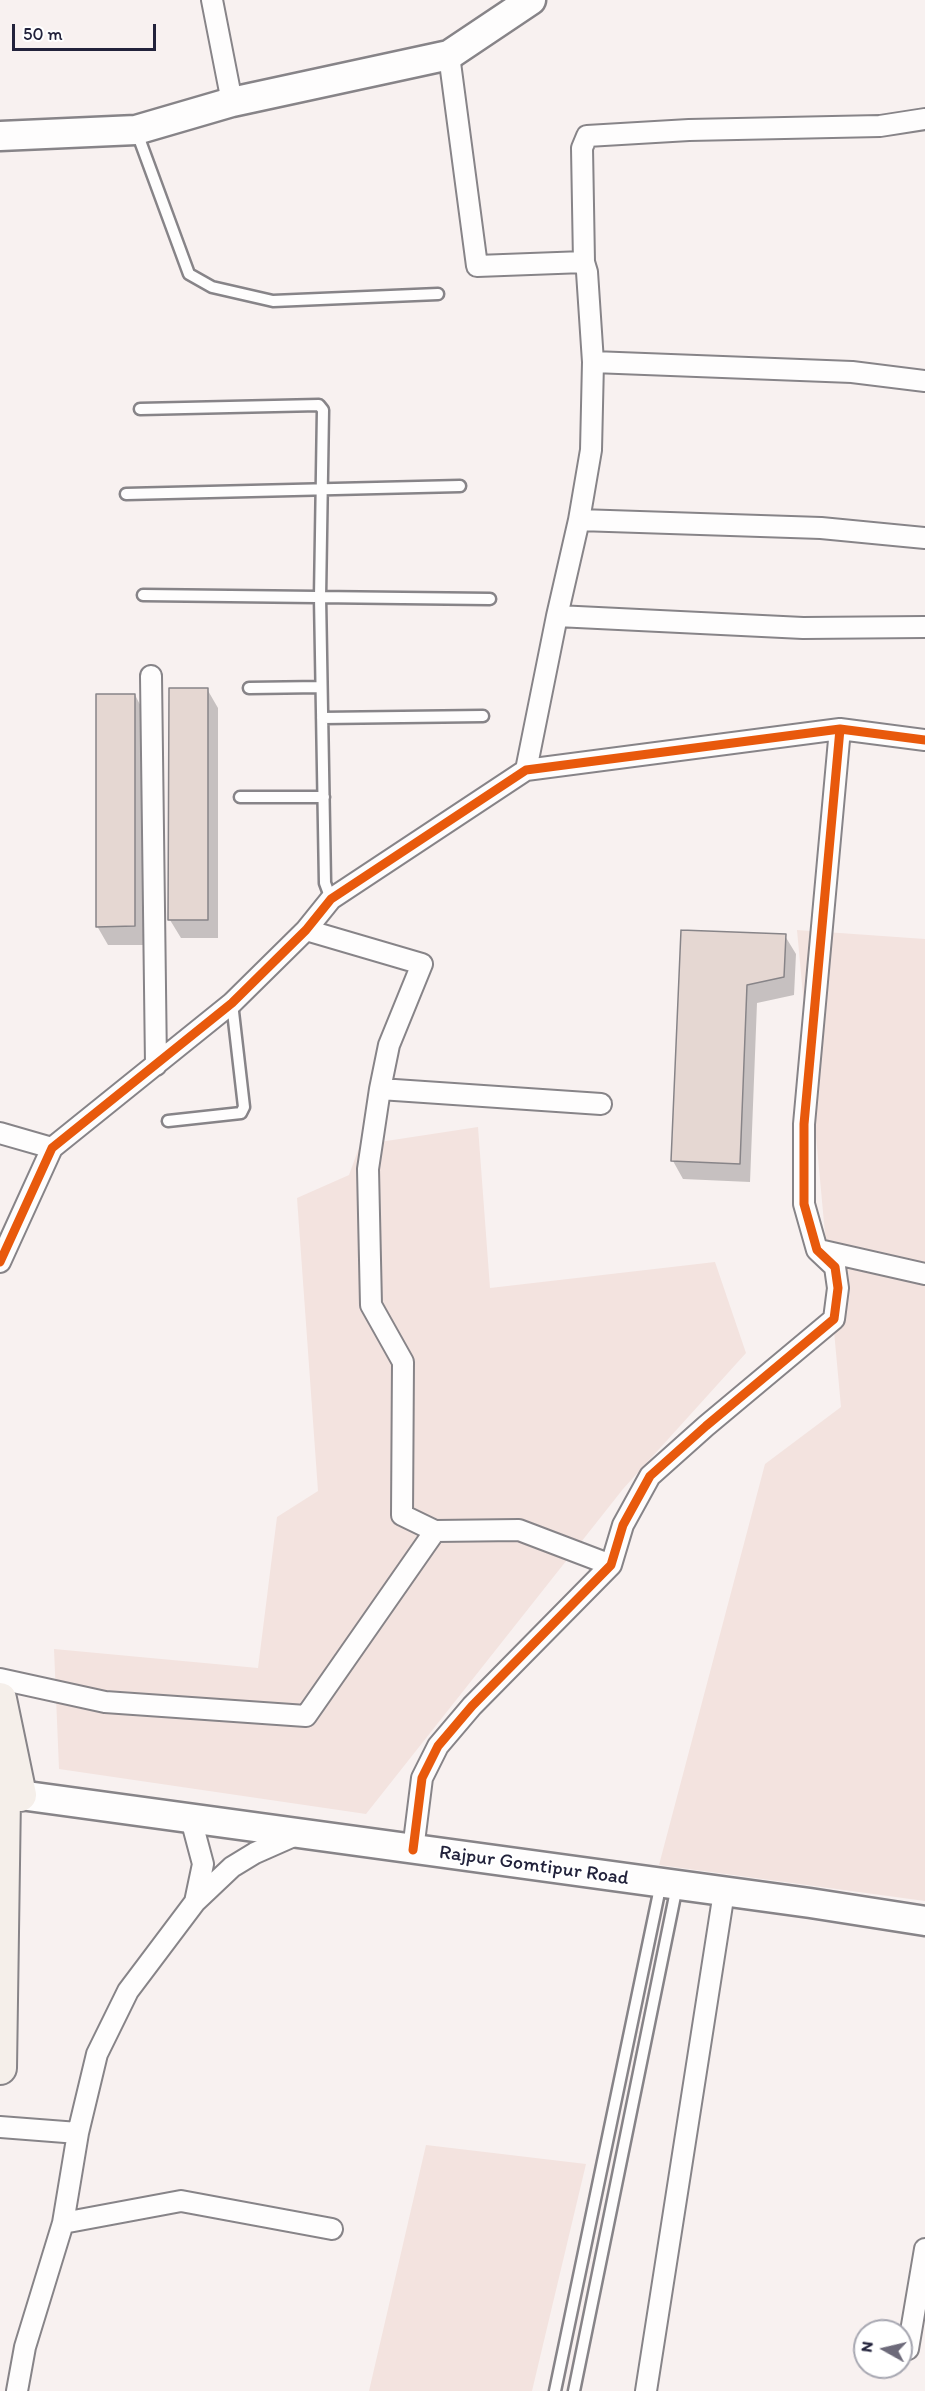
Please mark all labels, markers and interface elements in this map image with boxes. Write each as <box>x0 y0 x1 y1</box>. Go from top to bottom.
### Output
scale bar <box>15 12 159 50</box>
text: 50 m <box>23 23 63 45</box>
street label: Rajpur Gomtipur Road <box>438 1841 630 1891</box>
north arrow <box>853 2319 913 2379</box>
text: N <box>857 2340 877 2353</box>

